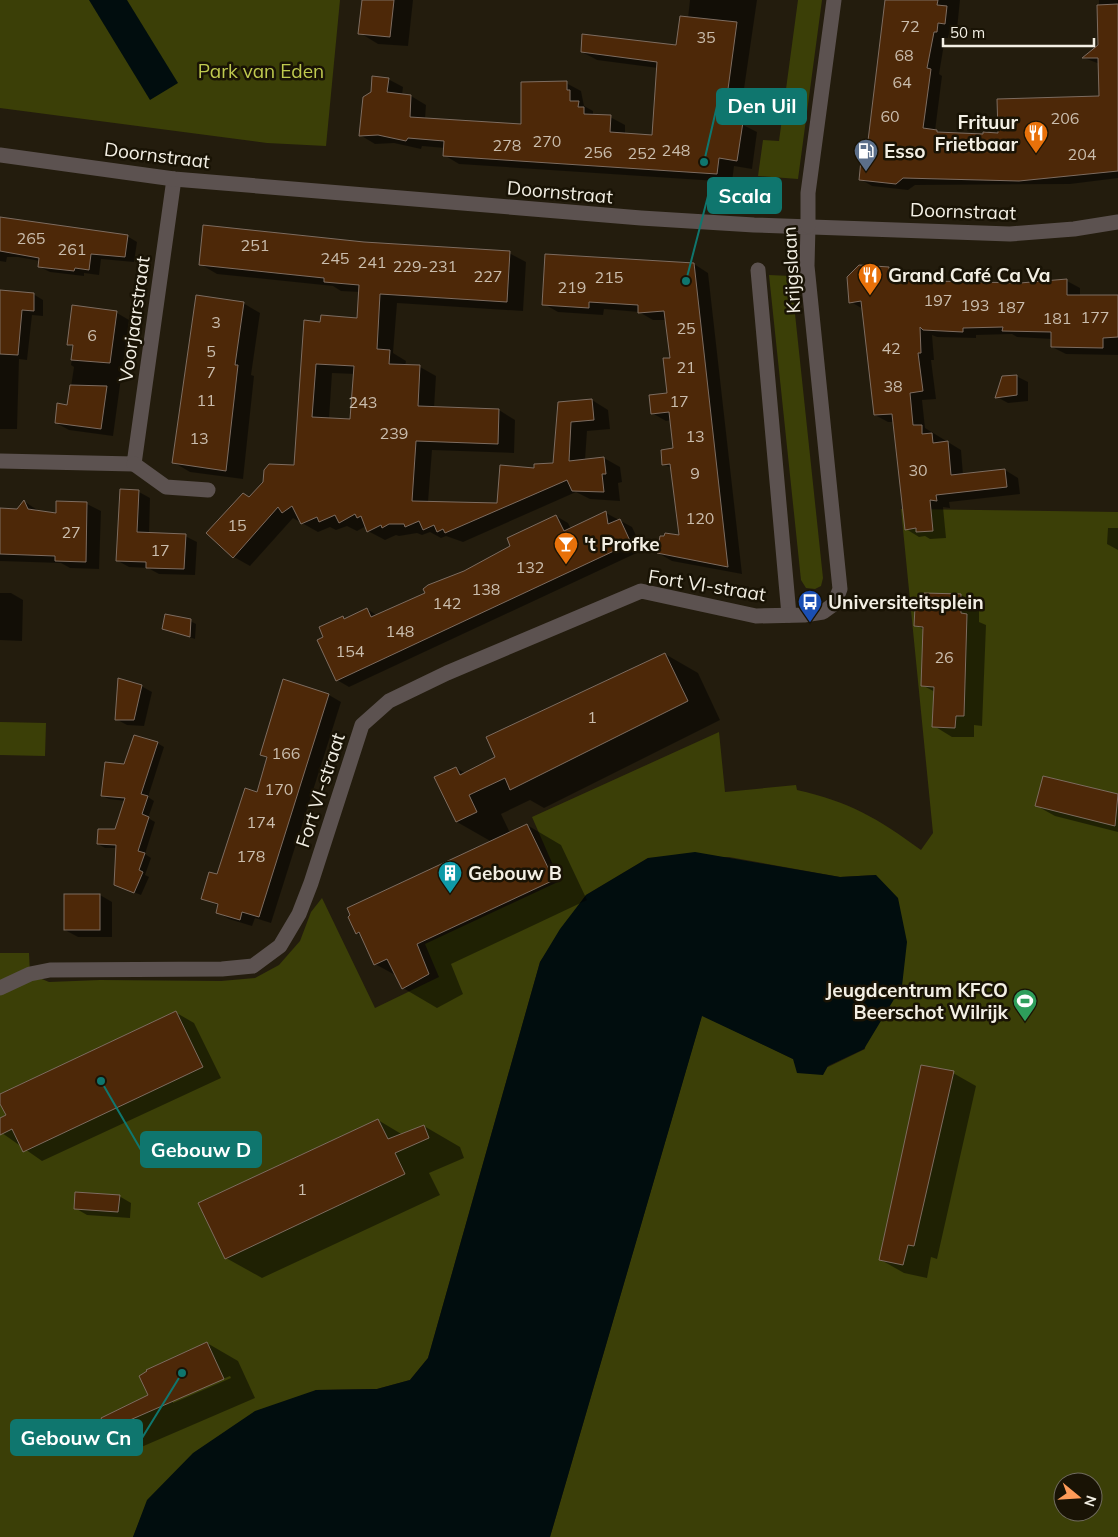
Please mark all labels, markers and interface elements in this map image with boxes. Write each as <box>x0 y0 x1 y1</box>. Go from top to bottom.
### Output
scale bar <box>943 15 1094 47</box>
house number: 72 <box>900 16 920 36</box>
text: 50 m <box>950 23 985 42</box>
house number: 35 <box>696 27 716 47</box>
house number: 68 <box>894 45 914 65</box>
park label: Park van Eden <box>198 59 324 83</box>
house number: 64 <box>892 72 912 92</box>
callout: Den Uil <box>717 89 806 124</box>
text: Den Uil <box>728 93 796 118</box>
house number: 60 <box>880 106 900 126</box>
house number: 206 <box>1051 108 1079 128</box>
place label: Frituur Frietbaar <box>935 110 1019 156</box>
restaurant icon: Frituur Frietbaar <box>1023 120 1049 154</box>
house number: 270 <box>533 131 561 151</box>
house number: 278 <box>493 135 521 155</box>
street label: Doornstraat <box>103 137 211 173</box>
fuel station icon: Esso <box>853 138 879 172</box>
place label: Esso <box>884 139 926 163</box>
house number: 248 <box>662 140 690 160</box>
house number: 256 <box>584 142 612 162</box>
house number: 252 <box>628 143 656 163</box>
house number: 204 <box>1068 144 1097 164</box>
street label: Doornstraat <box>506 175 614 209</box>
callout: Scala <box>708 178 781 213</box>
text: Scala <box>719 183 771 208</box>
street label: Doornstraat <box>910 197 1017 225</box>
street label: Krijgslaan <box>777 226 805 314</box>
house number: 265 <box>17 228 45 248</box>
house number: 251 <box>241 235 269 255</box>
house number: 261 <box>58 239 86 259</box>
house number: 245 <box>321 248 349 268</box>
house number: 241 <box>358 252 386 272</box>
street label: Voorjaarstraat <box>113 254 155 384</box>
house number: 229-231 <box>393 256 457 276</box>
restaurant icon: Grand Café Ca Va <box>857 262 883 296</box>
place label: Grand Café Ca Va <box>888 263 1050 287</box>
house number: 227 <box>474 266 502 286</box>
house number: 215 <box>595 267 623 287</box>
house number: 219 <box>558 277 586 297</box>
house number: 197 <box>924 290 952 310</box>
house number: 193 <box>961 295 989 315</box>
house number: 187 <box>997 297 1025 317</box>
house number: 177 <box>1081 307 1109 327</box>
house number: 181 <box>1043 308 1071 328</box>
house number: 3 <box>211 312 221 332</box>
house number: 25 <box>676 318 696 338</box>
house number: 6 <box>87 325 97 345</box>
house number: 42 <box>881 338 901 358</box>
house number: 5 <box>206 341 216 361</box>
house number: 21 <box>676 357 696 377</box>
house number: 7 <box>206 362 216 382</box>
house number: 38 <box>883 376 903 396</box>
house number: 11 <box>196 390 216 410</box>
house number: 17 <box>669 391 689 411</box>
house number: 243 <box>349 392 377 412</box>
house number: 239 <box>380 423 408 443</box>
house number: 13 <box>685 426 705 446</box>
house number: 13 <box>189 428 209 448</box>
house number: 30 <box>908 460 928 480</box>
house number: 9 <box>690 463 700 483</box>
house number: 120 <box>686 508 714 528</box>
house number: 15 <box>227 515 247 535</box>
house number: 27 <box>61 522 81 542</box>
bar icon: 't Profke <box>553 531 579 565</box>
place label: 't Profke <box>584 532 660 556</box>
house number: 17 <box>150 540 170 560</box>
house number: 132 <box>516 557 544 577</box>
street label: Fort VI-straat <box>646 564 768 606</box>
house number: 138 <box>472 579 500 599</box>
bus stop icon: Universiteitsplein <box>797 589 823 623</box>
place label: Universiteitsplein <box>828 590 984 614</box>
house number: 142 <box>433 593 461 613</box>
house number: 148 <box>386 621 414 641</box>
house number: 154 <box>336 641 365 661</box>
house number: 26 <box>934 647 954 667</box>
house number: 1 <box>587 707 597 727</box>
street label: Fort VI-straat <box>290 729 350 850</box>
house number: 166 <box>272 743 300 763</box>
house number: 170 <box>265 779 293 799</box>
house number: 174 <box>247 812 276 832</box>
house number: 178 <box>237 846 265 866</box>
building icon: Gebouw B <box>437 860 463 894</box>
place label: Gebouw B <box>468 861 562 885</box>
place label: Jeugdcentrum KFCO Beerschot Wilrijk <box>825 978 1009 1024</box>
sports icon: Jeugdcentrum KFCO Beerschot Wilrijk <box>1012 988 1038 1022</box>
callout: Gebouw D <box>141 1132 261 1167</box>
text: Gebouw D <box>151 1137 251 1162</box>
house number: 1 <box>297 1179 307 1199</box>
callout: Gebouw Cn <box>11 1420 142 1455</box>
text: Gebouw Cn <box>21 1425 131 1450</box>
north arrow <box>1053 1472 1103 1522</box>
text: N <box>1080 1493 1101 1509</box>

